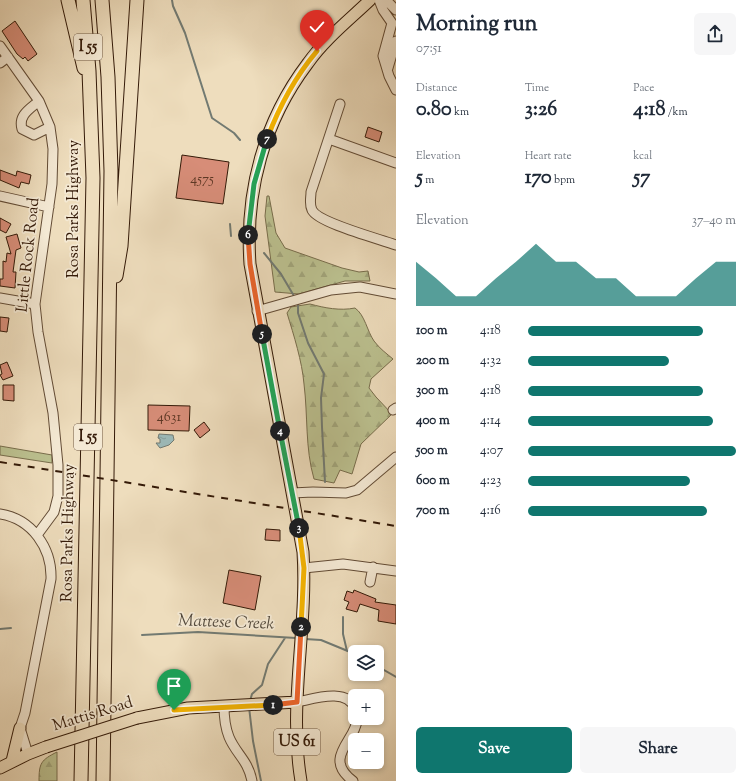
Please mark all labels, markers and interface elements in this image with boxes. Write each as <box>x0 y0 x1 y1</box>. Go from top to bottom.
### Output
text: Morning run <box>416 9 538 41</box>
pin <box>300 10 334 51</box>
button: share <box>694 13 736 55</box>
icon: check <box>306 16 328 38</box>
road number: I 55 <box>74 34 102 60</box>
text: 07:51 <box>416 40 442 58</box>
text: Distance <box>416 80 457 96</box>
text: Time <box>525 80 549 96</box>
text: Pace <box>633 80 654 96</box>
text: 0.80 <box>416 96 452 125</box>
text: 3:26 <box>525 96 557 125</box>
text: 4:18 <box>633 96 665 125</box>
text: km <box>452 104 469 120</box>
text: /km <box>665 104 688 120</box>
pin: 7 <box>257 129 277 149</box>
text: 7 <box>264 131 270 147</box>
street label: Rosa Parks Highway <box>63 140 86 278</box>
text: Elevation <box>416 148 461 164</box>
text: Heart rate <box>525 148 572 164</box>
text: kcal <box>633 148 652 164</box>
text: 5 <box>416 164 423 193</box>
text: 170 <box>525 164 552 193</box>
text: 57 <box>633 164 650 193</box>
house number: 4575 <box>190 170 214 190</box>
text: m <box>423 172 434 188</box>
text: bpm <box>552 172 575 188</box>
street label: Little Rock Road <box>12 196 46 314</box>
text: Elevation <box>416 212 469 230</box>
text: 37–40 m <box>692 212 736 230</box>
pin: 6 <box>238 225 258 245</box>
text: 6 <box>245 227 251 243</box>
text: 100 m <box>416 322 448 340</box>
text: 4:18 <box>480 322 501 340</box>
pin: 5 <box>252 324 272 344</box>
text: 5 <box>260 326 264 342</box>
text: 200 m <box>416 352 449 370</box>
text: 4:32 <box>480 352 501 370</box>
text: 300 m <box>416 382 448 400</box>
text: 4:18 <box>480 382 501 400</box>
house number: 4631 <box>157 408 181 428</box>
text: 400 m <box>416 412 450 430</box>
text: 4:14 <box>480 412 501 430</box>
pin: 4 <box>270 421 290 441</box>
text: 4 <box>277 423 283 439</box>
road number: I 55 <box>74 424 102 450</box>
text: 500 m <box>416 442 448 460</box>
text: 4:07 <box>480 442 503 460</box>
street label: Rosa Parks Highway <box>56 464 82 602</box>
text: 600 m <box>416 472 450 490</box>
text: 4:23 <box>480 472 501 490</box>
text: 700 m <box>416 502 450 520</box>
text: 4:16 <box>480 502 501 520</box>
pin: 3 <box>289 518 309 538</box>
text: 3 <box>297 520 301 536</box>
water label: Mattese Creek <box>178 609 275 637</box>
pin: 2 <box>291 617 311 637</box>
text: 2 <box>298 619 304 635</box>
map controls <box>348 645 384 769</box>
button: layers <box>348 645 384 681</box>
pin <box>157 669 191 710</box>
icon: arrive <box>163 675 185 697</box>
button: + <box>348 689 384 725</box>
street label: Mattis Road <box>50 692 136 738</box>
pin: 1 <box>263 695 283 715</box>
text: 1 <box>271 697 275 713</box>
button: Save <box>416 727 572 773</box>
button: Share <box>580 727 736 773</box>
road number: US 61 <box>274 729 320 755</box>
button: − <box>348 733 384 769</box>

